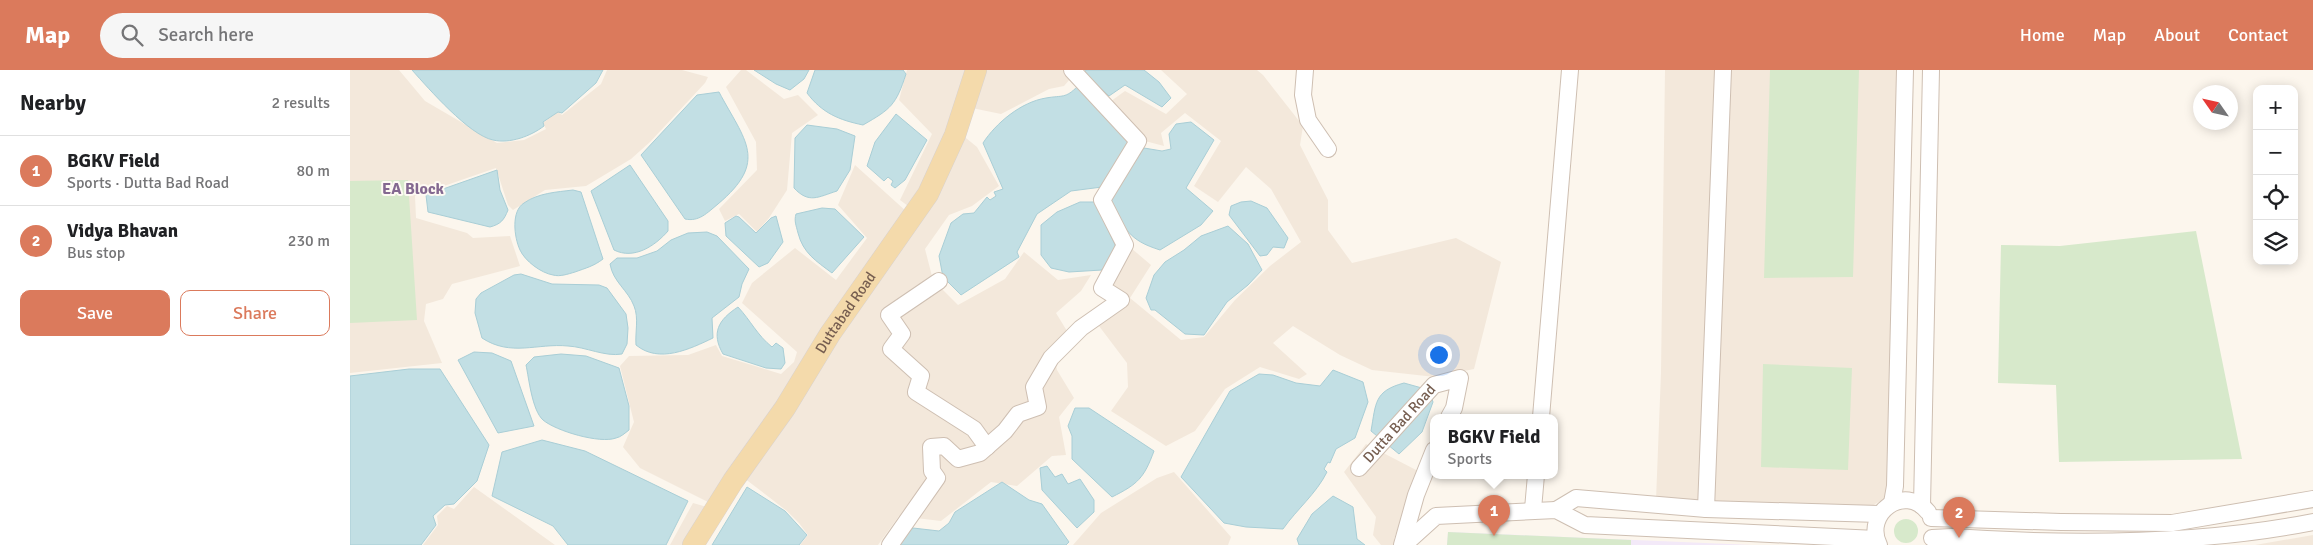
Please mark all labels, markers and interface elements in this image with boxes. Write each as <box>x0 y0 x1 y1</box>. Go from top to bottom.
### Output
search box <box>100 13 450 58</box>
text: Map <box>25 20 70 50</box>
icon: search <box>118 21 146 49</box>
text: Search here <box>158 23 254 47</box>
text: Home <box>2020 24 2065 46</box>
text: Map <box>2093 24 2126 46</box>
text: About <box>2154 24 2200 46</box>
text: Contact <box>2228 24 2288 46</box>
north arrow <box>2193 85 2238 130</box>
map controls <box>2253 85 2298 265</box>
button: + <box>2253 85 2298 130</box>
text: Nearby <box>20 90 86 116</box>
text: 2 results <box>271 93 330 113</box>
button: − <box>2253 130 2298 175</box>
text: BGKV Field <box>67 149 160 173</box>
text: 1 <box>32 161 40 181</box>
text: 80 m <box>296 161 330 181</box>
text: Sports · Dutta Bad Road <box>67 173 229 193</box>
button: locate <box>2253 175 2298 220</box>
district label: EA Block <box>382 179 445 199</box>
text: Vidya Bhavan <box>67 219 178 243</box>
button: layers <box>2253 220 2298 265</box>
text: 2 <box>32 231 40 251</box>
text: 230 m <box>288 231 330 251</box>
text: Bus stop <box>67 243 125 263</box>
street label: Duttabad Road <box>811 268 880 357</box>
button: Save <box>20 290 170 336</box>
button: Share <box>180 290 330 336</box>
your location <box>1426 342 1452 368</box>
street label: Dutta Bad Road <box>1359 381 1439 466</box>
popup <box>1430 414 1558 479</box>
text: BGKV Field <box>1448 425 1540 449</box>
text: Sports <box>1448 449 1492 469</box>
pin: 1 <box>1478 495 1510 536</box>
pin: 2 <box>1943 497 1975 538</box>

